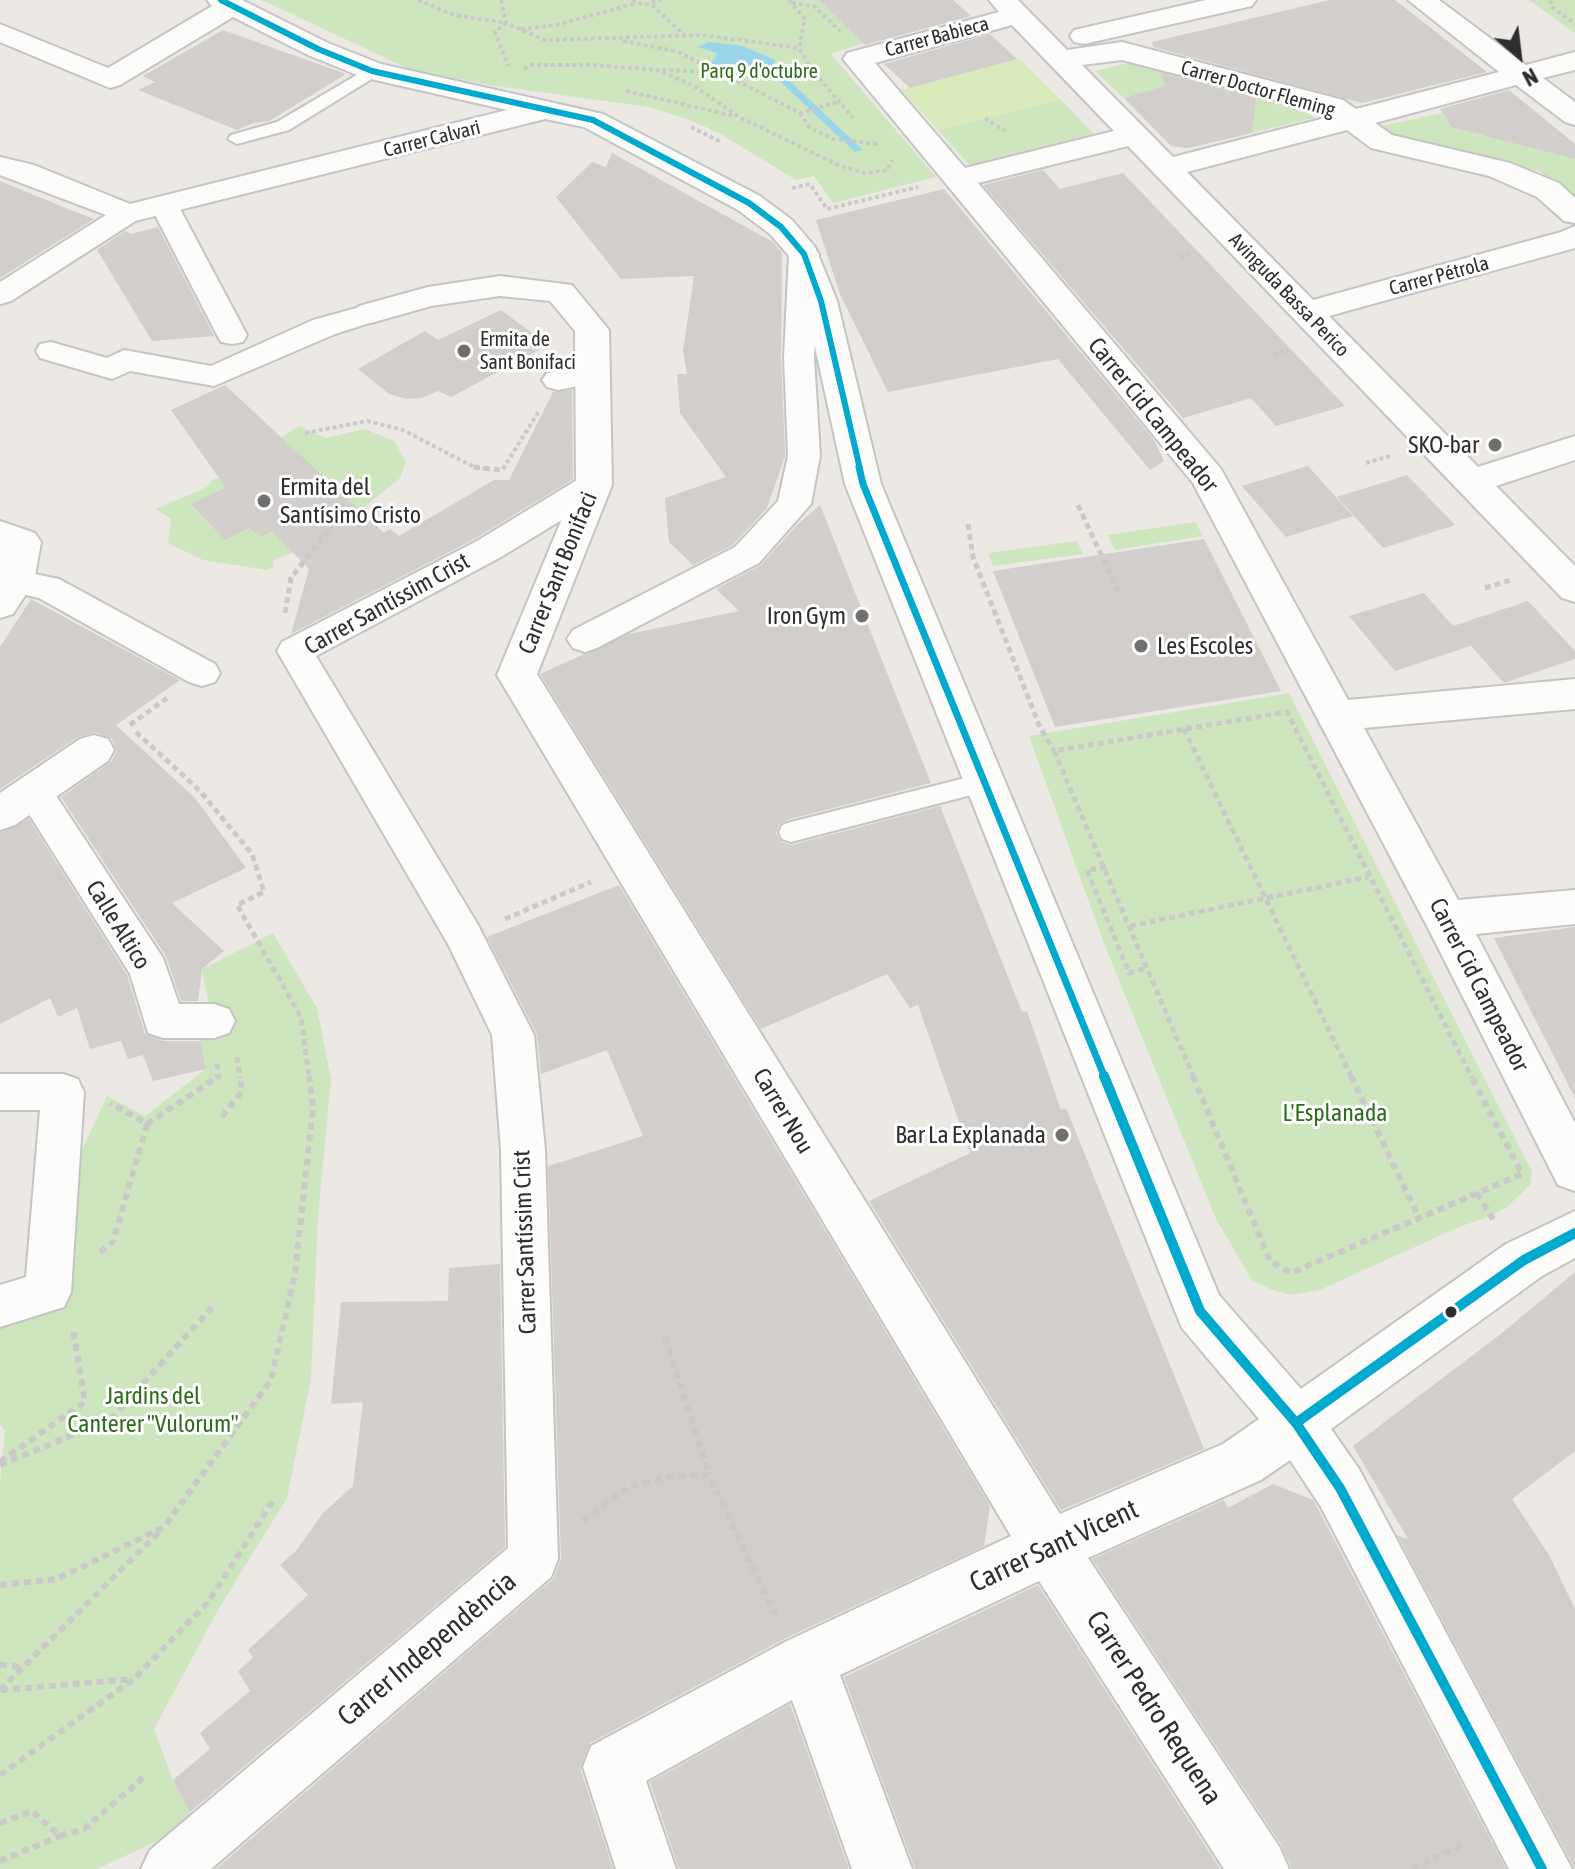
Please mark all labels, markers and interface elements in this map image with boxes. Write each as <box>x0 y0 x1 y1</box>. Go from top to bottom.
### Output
street label: Carrer Babieca <box>883 12 991 62</box>
north arrow <box>1479 16 1559 96</box>
street label: Carrer Doctor Fleming <box>1178 56 1338 122</box>
park label: Parq 9 d'octubre <box>700 60 818 84</box>
text: N <box>1518 63 1542 92</box>
street label: Carrer Calvari <box>381 115 483 163</box>
street label: Avinguda Bassa Perico <box>1224 228 1354 362</box>
street label: Carrer Pétrola <box>1387 251 1491 301</box>
place label: Ermita de Sant Bonifaci <box>480 328 576 375</box>
street label: Carrer Cid Campeador <box>1082 332 1224 498</box>
marker: Ermita de Sant Bonifaci <box>455 342 473 360</box>
place label: SKO-bar <box>1408 431 1479 459</box>
marker: SKO-bar <box>1486 436 1504 454</box>
place label: Ermita del Santísimo Cristo <box>280 473 421 529</box>
street label: Carrer Sant Bonifaci <box>512 488 604 658</box>
marker: Ermita del Santísimo Cristo <box>255 492 273 510</box>
street label: Carrer Santíssim Crist <box>299 547 475 661</box>
place label: Iron Gym <box>767 602 846 630</box>
marker: Iron Gym <box>853 607 871 625</box>
place label: Les Escoles <box>1157 632 1253 660</box>
marker: Les Escoles <box>1132 637 1150 655</box>
street label: Calle Altico <box>79 875 157 975</box>
street label: Carrer Cid Campeador <box>1423 893 1535 1077</box>
street label: Carrer Nou <box>746 1063 820 1159</box>
park label: L'Esplanada <box>1283 1099 1387 1127</box>
place label: Bar La Explanada <box>895 1121 1046 1149</box>
marker: Bar La Explanada <box>1053 1126 1071 1144</box>
street label: Carrer Santíssim Crist <box>507 1149 543 1335</box>
unlabelled marker <box>1443 1304 1459 1320</box>
park label: Jardins del Canterer "Vulorum" <box>67 1382 239 1438</box>
street label: Carrer Sant Vicent <box>964 1492 1144 1600</box>
street label: Carrer Independència <box>331 1565 523 1733</box>
street label: Carrer Pedro Requena <box>1079 1605 1229 1811</box>

